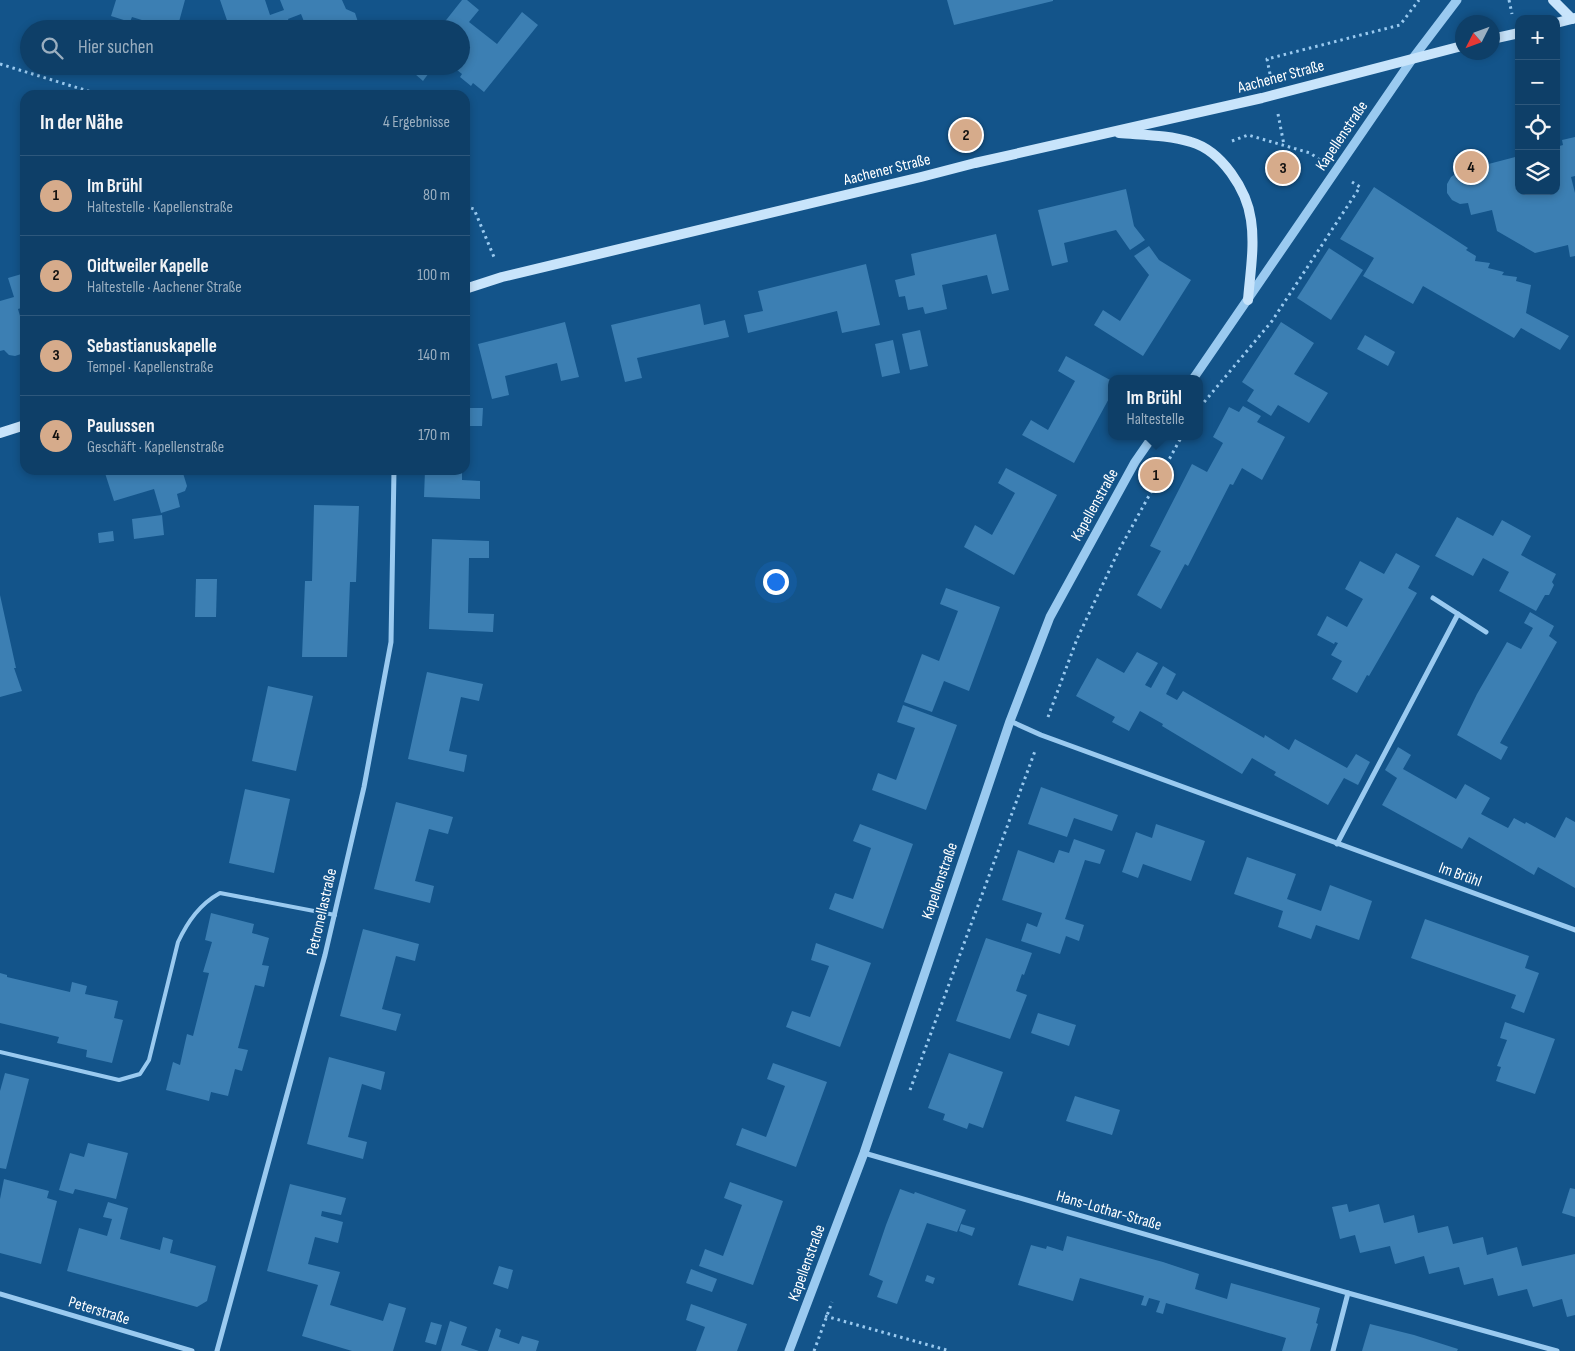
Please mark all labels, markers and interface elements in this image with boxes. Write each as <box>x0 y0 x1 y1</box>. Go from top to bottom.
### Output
north arrow <box>1455 15 1500 60</box>
map controls <box>1515 15 1560 195</box>
button: + <box>1515 15 1560 60</box>
search box <box>20 20 470 75</box>
icon: search <box>38 34 66 62</box>
text: Hier suchen <box>78 36 154 59</box>
street label: Aachener Straße <box>1235 56 1326 98</box>
button: − <box>1515 60 1560 105</box>
street label: Kapellenstraße <box>1312 98 1372 174</box>
button: locate <box>1515 105 1560 150</box>
text: In der Nähe <box>40 110 123 135</box>
text: 4 Ergebnisse <box>383 113 450 132</box>
pin: 2 <box>950 116 982 154</box>
pin: 4 <box>1455 148 1487 186</box>
pin: 3 <box>1267 149 1299 187</box>
street label: Aachener Straße <box>841 150 932 190</box>
button: layers <box>1515 150 1560 195</box>
text: Im Brühl <box>87 175 142 198</box>
text: 1 <box>53 186 59 205</box>
text: 80 m <box>423 186 450 205</box>
text: Haltestelle · Kapellenstraße <box>87 198 233 217</box>
text: Oidtweiler Kapelle <box>87 255 209 278</box>
text: 2 <box>52 266 60 285</box>
text: 100 m <box>417 266 450 285</box>
text: Haltestelle · Aachener Straße <box>87 278 242 297</box>
text: Sebastianuskapelle <box>87 335 217 358</box>
text: 3 <box>52 346 60 365</box>
text: 140 m <box>418 346 450 365</box>
text: Tempel · Kapellenstraße <box>87 358 213 377</box>
popup <box>1108 375 1203 440</box>
text: Im Brühl <box>1127 387 1182 410</box>
text: Haltestelle <box>1127 410 1184 429</box>
text: Paulussen <box>87 415 155 438</box>
text: 4 <box>52 426 60 445</box>
text: 170 m <box>418 426 450 445</box>
text: Geschäft · Kapellenstraße <box>87 438 224 457</box>
pin: 1 <box>1140 456 1172 494</box>
street label: Kapellenstraße <box>1067 465 1123 545</box>
your location <box>763 569 789 595</box>
street label: Kapellenstraße <box>918 840 962 922</box>
street label: Im Brühl <box>1436 859 1484 892</box>
street label: Petronellastraße <box>303 867 341 957</box>
street label: Hans-Lothar-Straße <box>1054 1187 1164 1235</box>
street label: Kapellenstraße <box>784 1222 830 1304</box>
street label: Peterstraße <box>66 1293 132 1329</box>

